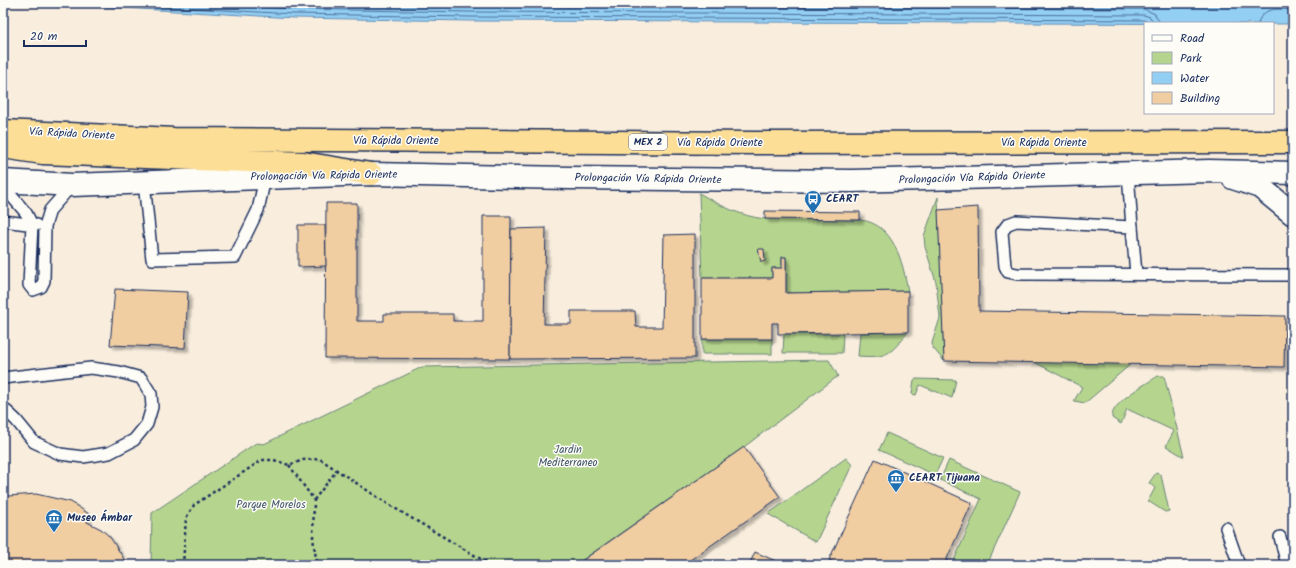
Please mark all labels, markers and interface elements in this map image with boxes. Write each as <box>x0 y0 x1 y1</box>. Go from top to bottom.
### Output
scale bar <box>24 22 86 48</box>
legend <box>1144 22 1274 114</box>
text: 20 m <box>30 27 58 46</box>
text: Road <box>1180 29 1205 48</box>
text: Park <box>1180 49 1202 68</box>
text: Water <box>1180 69 1210 88</box>
text: Building <box>1180 89 1220 108</box>
street label: Vía Rápida Oriente <box>29 123 115 145</box>
street label: Vía Rápida Oriente <box>353 132 439 150</box>
road number: MEX 2 <box>629 134 667 150</box>
street label: Vía Rápida Oriente <box>677 134 763 152</box>
street label: Vía Rápida Oriente <box>1001 134 1087 152</box>
street label: Prolongación Vía Rápida Oriente <box>250 166 398 186</box>
street label: Prolongación Vía Rápida Oriente <box>898 166 1046 190</box>
street label: Prolongación Vía Rápida Oriente <box>574 169 722 189</box>
bus stop icon: CEART <box>803 189 823 214</box>
place label: CEART <box>826 190 859 208</box>
park label: Jardin Mediterraneo <box>538 441 598 472</box>
museum icon: CEART Tijuana <box>886 468 906 493</box>
place label: CEART Tijuana <box>909 469 980 487</box>
park label: Parque Morelos <box>236 496 306 514</box>
museum icon: Museo Ámbar <box>44 508 64 533</box>
place label: Museo Ámbar <box>67 509 133 527</box>

